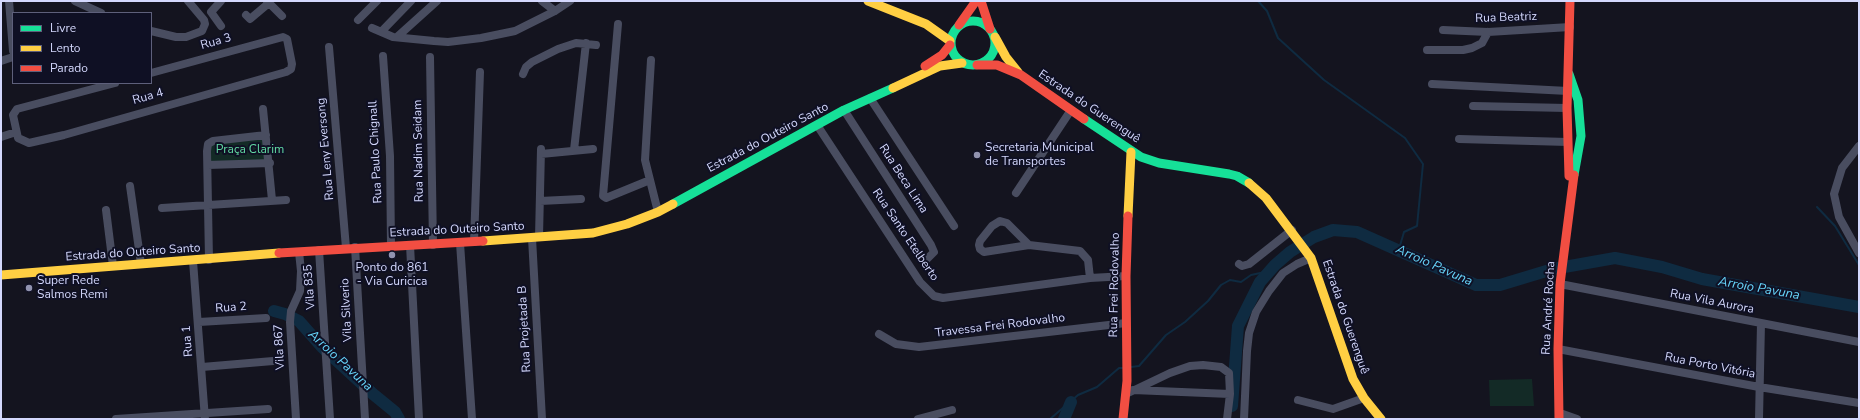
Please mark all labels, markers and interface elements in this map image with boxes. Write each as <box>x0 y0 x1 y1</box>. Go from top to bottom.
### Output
street label: Rua Beatriz <box>1475 10 1537 26</box>
legend <box>12 12 152 84</box>
text: Livre <box>50 20 76 36</box>
street label: Rua 3 <box>199 31 233 53</box>
text: Lento <box>50 40 80 56</box>
text: Parado <box>50 60 88 76</box>
street label: Estrada do Guerenguê <box>1035 67 1143 147</box>
street label: Rua 4 <box>131 86 165 108</box>
street label: Rua Leny Eversong <box>314 97 338 201</box>
street label: Rua Paulo Chignall <box>366 100 386 204</box>
street label: Rua Nadim Seidam <box>411 100 427 202</box>
street label: Estrada do Outeiro Santo <box>705 100 831 176</box>
place label: Secretaria Municipal de Transportes <box>985 141 1094 169</box>
street label: Rua Beca Lima <box>875 142 931 216</box>
park label: Praça Clarim <box>216 143 284 157</box>
marker: Secretaria Municipal de Transportes <box>972 150 982 160</box>
street label: Rua Santo Etelberto <box>869 186 941 284</box>
street label: Estrada do Outeiro Santo <box>389 219 525 241</box>
street label: Rua Frei Rodovalho <box>1107 233 1123 337</box>
street label: Estrada do Outeiro Santo <box>65 241 201 265</box>
water label: Arroio Pavuna <box>1393 242 1475 290</box>
marker: Ponto do 861 - Via Curicica <box>387 250 397 260</box>
street label: Estrada do Guerenguê <box>1319 258 1371 376</box>
place label: Ponto do 861 - Via Curicica <box>355 261 429 289</box>
street label: Rua André Rocha <box>1539 261 1559 355</box>
street label: Vila 835 <box>301 264 319 310</box>
place label: Super Rede Salmos Remi <box>37 274 107 302</box>
water label: Arroio Pavuna <box>1717 274 1801 304</box>
street label: Vila Silverio <box>338 278 356 342</box>
marker: Super Rede Salmos Remi <box>24 283 34 293</box>
street label: Rua Projetada B <box>516 285 534 373</box>
street label: Rua Vila Aurora <box>1669 287 1755 317</box>
street label: Rua 2 <box>215 300 247 316</box>
street label: Travessa Frei Rodovalho <box>934 311 1066 341</box>
street label: Vila 867 <box>272 324 288 370</box>
street label: Rua 1 <box>179 325 197 357</box>
water label: Arroio Pavuna <box>305 327 375 395</box>
street label: Rua Porto Vitória <box>1663 350 1757 382</box>

